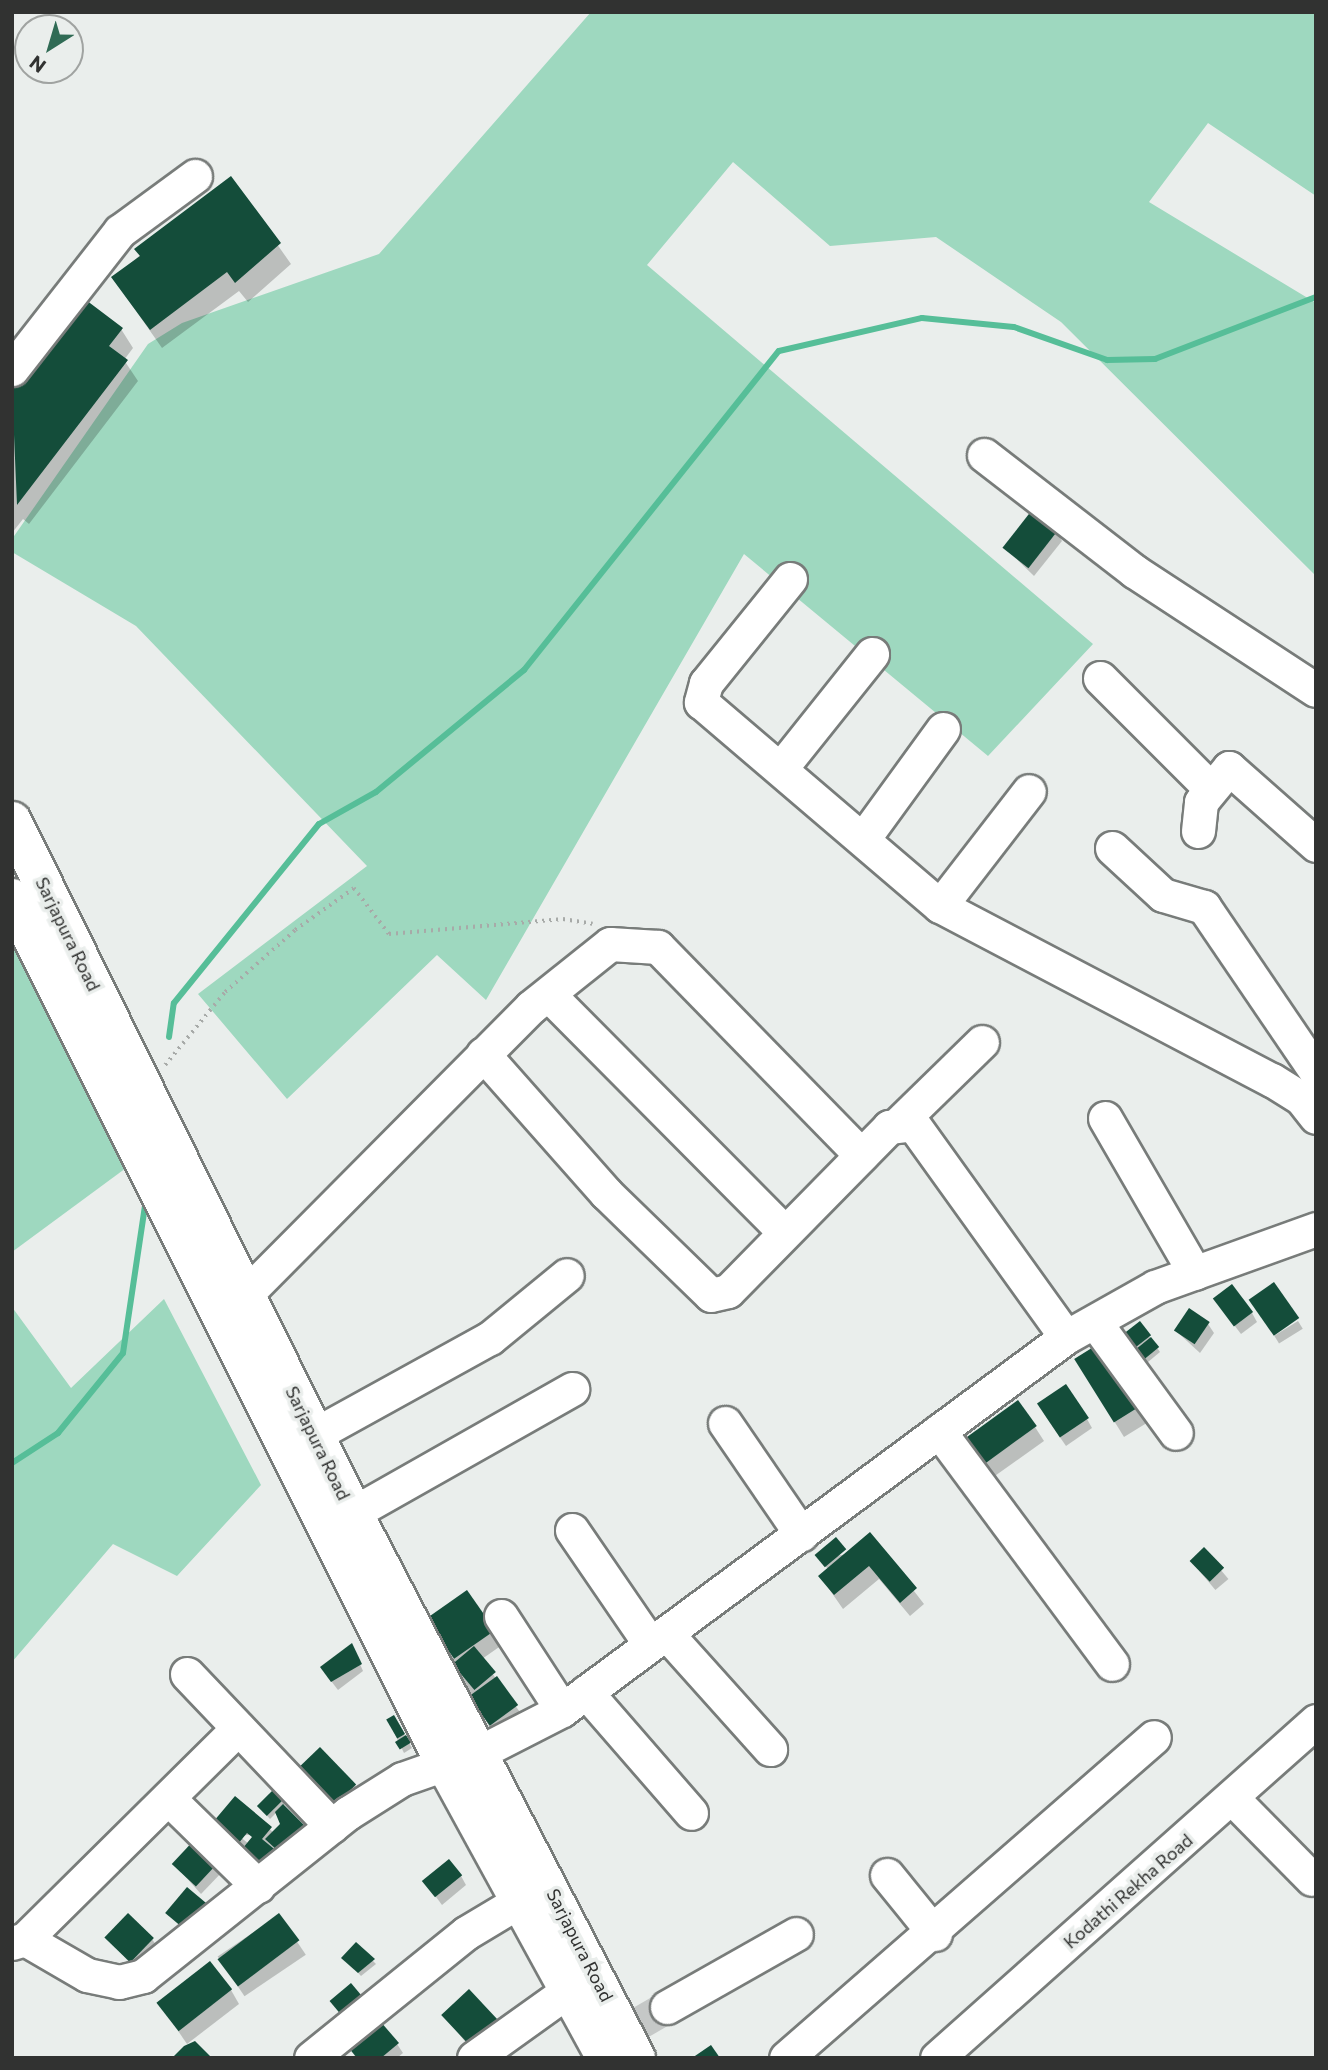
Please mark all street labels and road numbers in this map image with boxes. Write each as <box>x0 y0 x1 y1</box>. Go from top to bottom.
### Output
street label: Sarjapura Road <box>31 874 105 994</box>
street label: Sarjapura Road <box>281 1383 355 1503</box>
street label: Kodathi Rekha Road <box>1059 1829 1197 1953</box>
street label: Sarjapura Road <box>542 1885 618 2005</box>

